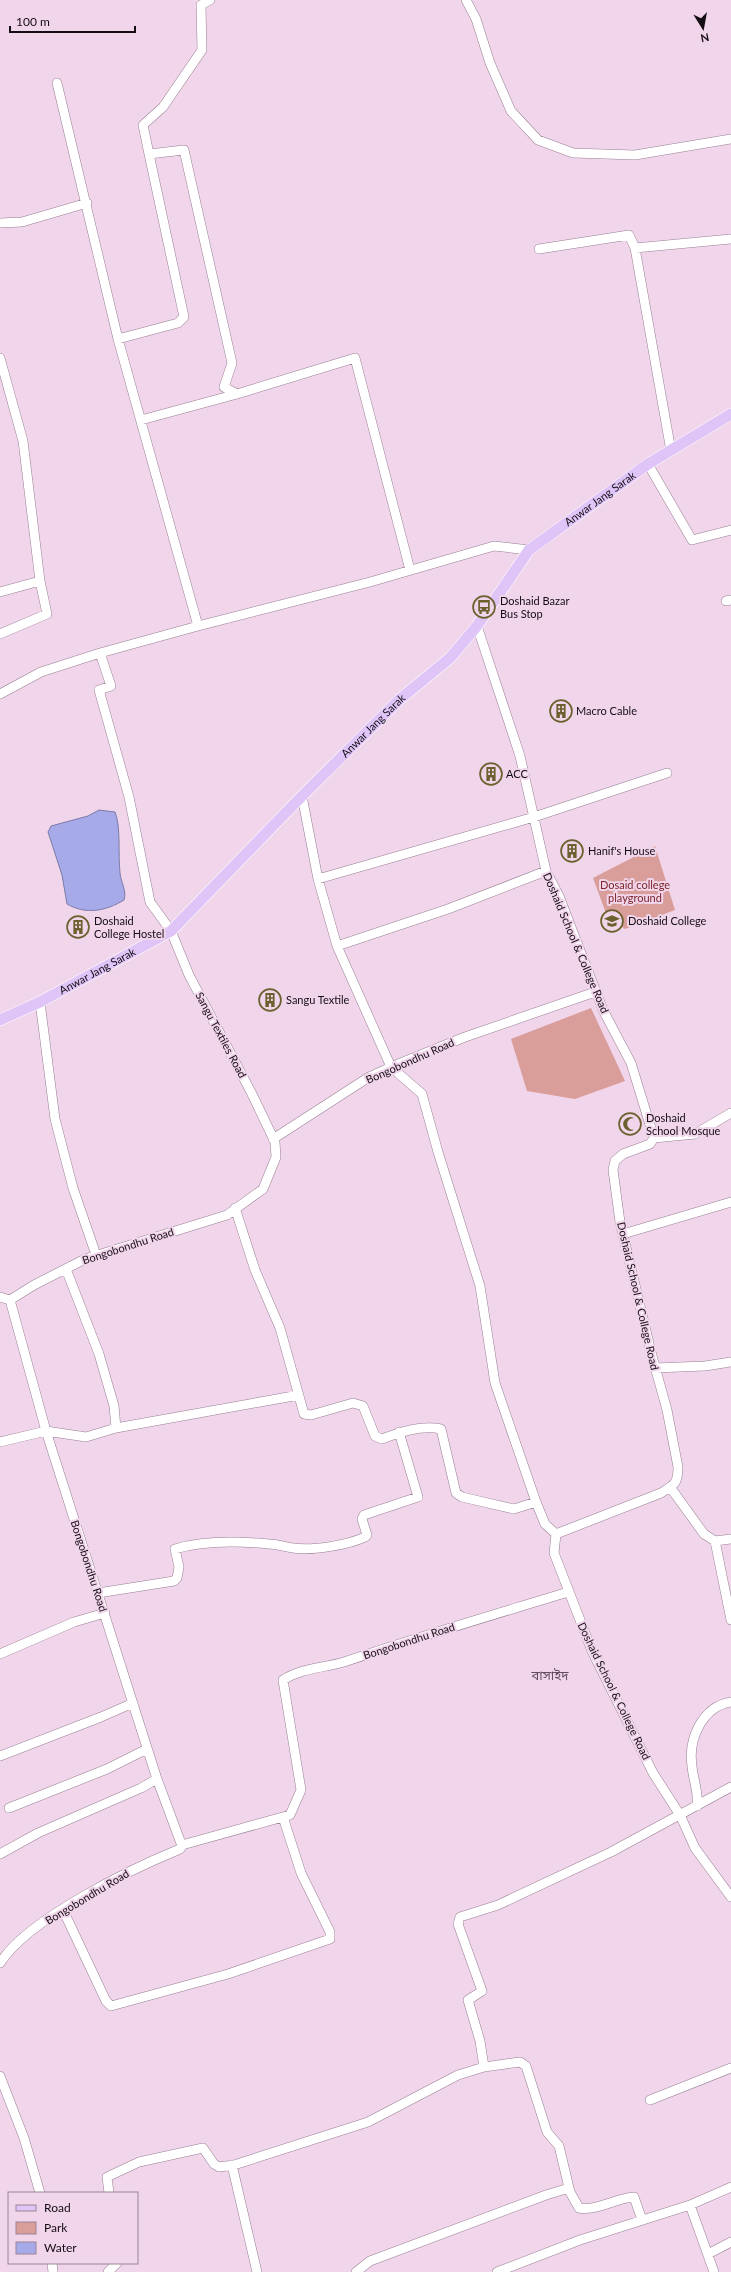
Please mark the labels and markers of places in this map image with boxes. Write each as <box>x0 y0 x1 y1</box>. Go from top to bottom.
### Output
bus stop icon: Doshaid Bazar Bus Stop <box>471 594 497 620</box>
place label: Doshaid Bazar Bus Stop <box>500 594 569 620</box>
building icon: Macro Cable <box>548 698 574 724</box>
place label: Macro Cable <box>576 704 637 717</box>
building icon: ACC <box>478 761 504 787</box>
place label: ACC <box>506 767 528 780</box>
building icon: Hanif's House <box>559 838 585 864</box>
place label: Hanif's House <box>588 844 655 857</box>
school or university icon: Doshaid College <box>599 908 625 934</box>
building icon: Doshaid College Hostel <box>65 914 91 940</box>
place label: Doshaid College Hostel <box>94 914 164 940</box>
place label: Doshaid College <box>628 914 707 927</box>
building icon: Sangu Textile <box>257 987 283 1013</box>
place label: Sangu Textile <box>286 993 350 1006</box>
mosque icon: Doshaid School Mosque <box>617 1111 643 1137</box>
place label: Doshaid School Mosque <box>646 1111 721 1137</box>

